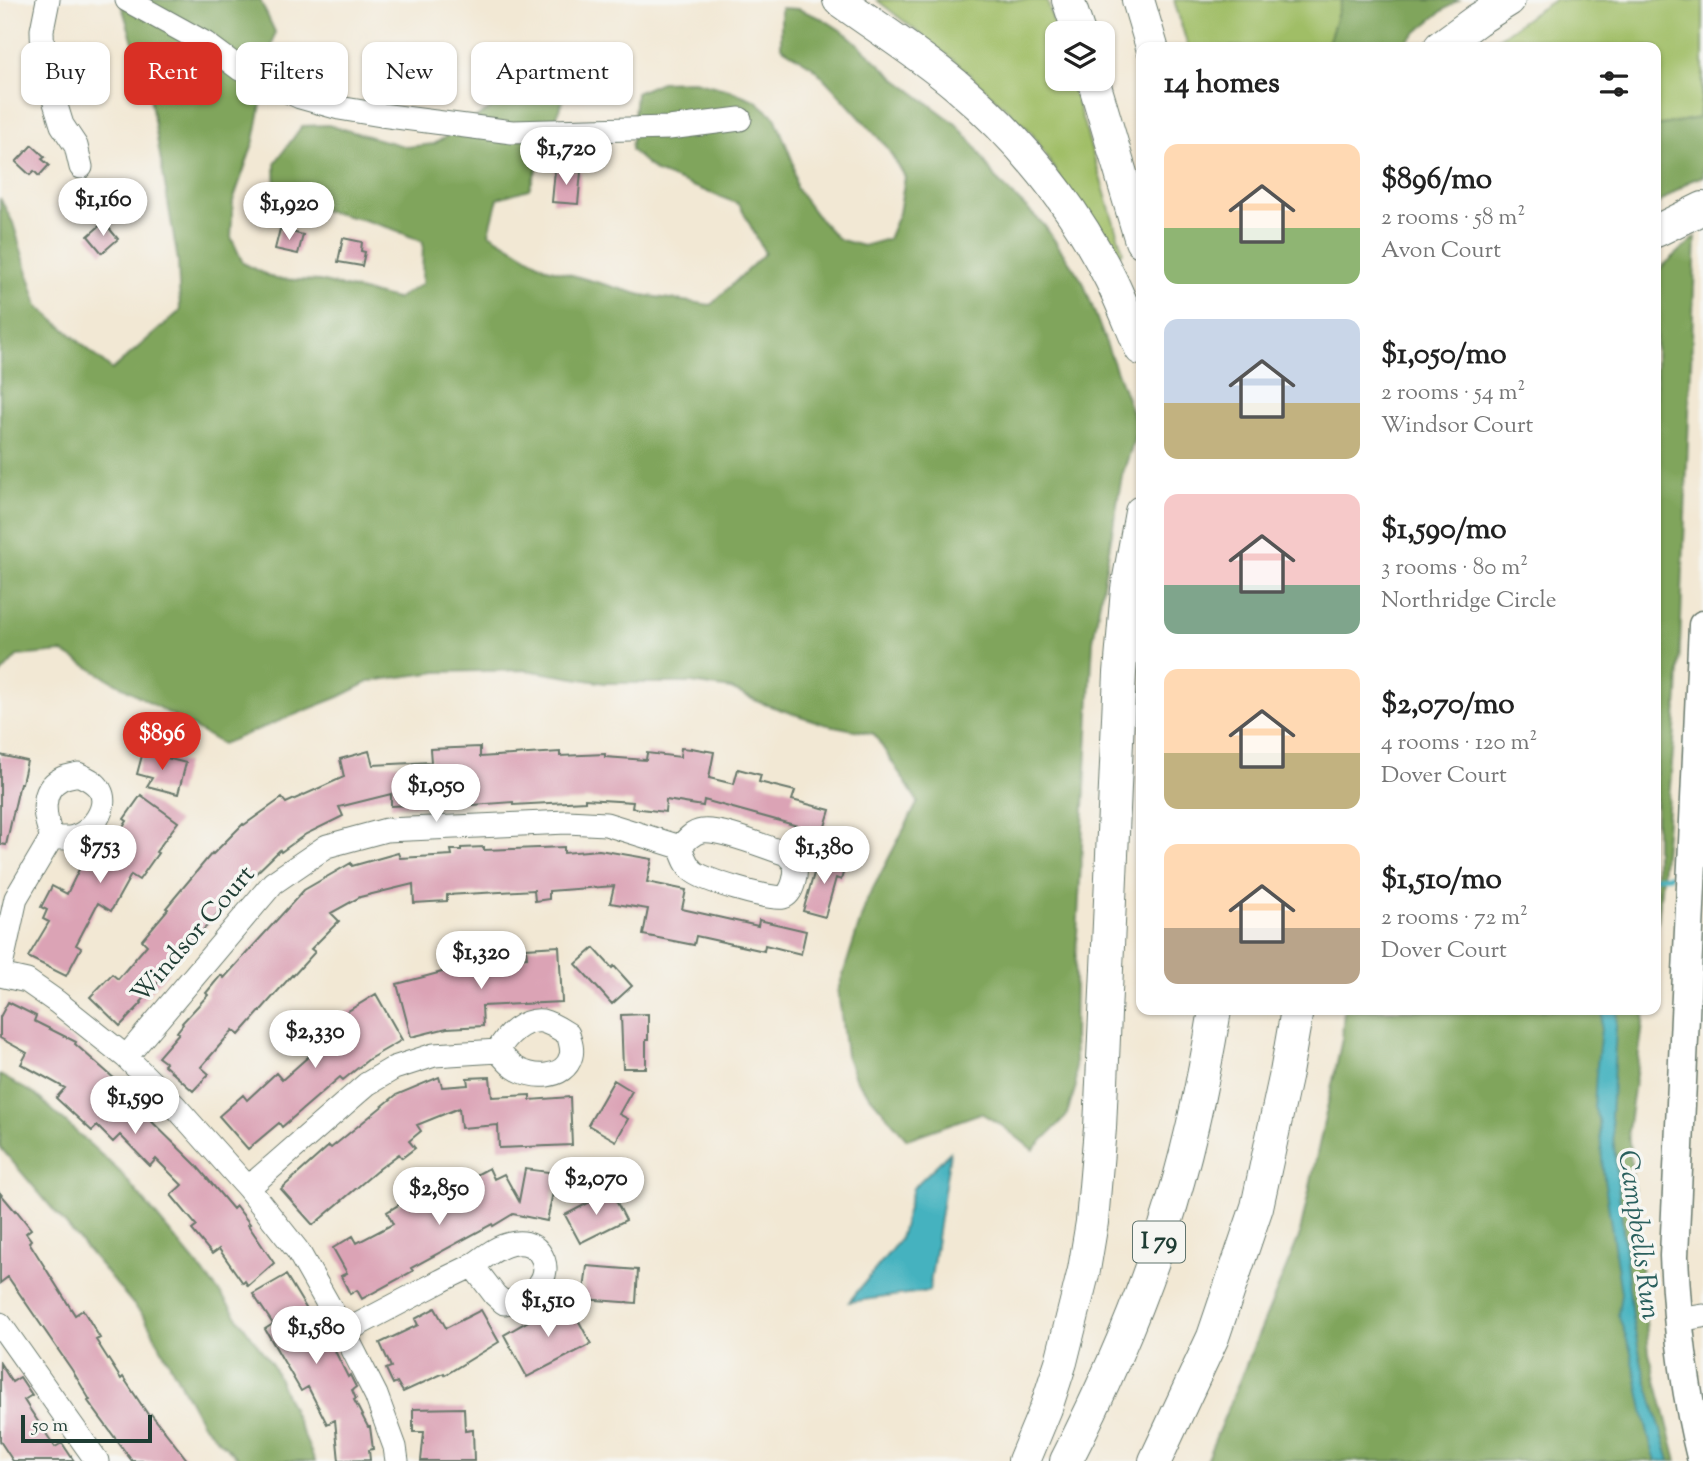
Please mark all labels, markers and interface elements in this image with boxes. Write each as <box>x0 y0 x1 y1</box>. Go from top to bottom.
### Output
map controls <box>1045 21 1115 91</box>
button: layers <box>1045 21 1115 91</box>
chip: Buy <box>21 42 110 105</box>
chip: Rent <box>124 42 222 105</box>
chip: Filters <box>236 42 348 105</box>
chip: New <box>362 42 457 105</box>
chip: Apartment <box>471 42 633 105</box>
text: 14 homes <box>1164 63 1280 106</box>
icon: filters <box>1595 65 1633 103</box>
pin: $1,720 <box>509 128 623 187</box>
text: $1,720 <box>536 133 596 166</box>
text: $896/mo <box>1381 159 1492 202</box>
icon: home <box>1220 172 1304 256</box>
pin: $1,160 <box>46 178 160 238</box>
pin: $1,920 <box>232 182 346 242</box>
text: $1,160 <box>74 184 132 217</box>
text: $1,920 <box>259 188 319 221</box>
text: 2 rooms · 58 m² <box>1381 202 1525 235</box>
text: Avon Court <box>1381 235 1501 268</box>
text: $1,050/mo <box>1381 334 1507 377</box>
icon: home <box>1220 347 1304 431</box>
text: 2 rooms · 54 m² <box>1381 377 1525 410</box>
text: Windsor Court <box>1381 410 1533 443</box>
text: $1,590/mo <box>1381 509 1507 552</box>
icon: home <box>1220 522 1304 606</box>
text: 3 rooms · 80 m² <box>1381 552 1528 585</box>
text: Northridge Circle <box>1381 585 1556 618</box>
text: $2,070/mo <box>1381 684 1515 727</box>
icon: home <box>1220 697 1304 781</box>
pin: $896 <box>121 712 203 772</box>
text: $896 <box>139 718 185 751</box>
text: 4 rooms · 120 m² <box>1381 727 1537 760</box>
text: Dover Court <box>1381 760 1507 793</box>
pin: $1,050 <box>379 764 493 824</box>
text: $1,050 <box>407 770 465 803</box>
pin: $753 <box>59 826 141 885</box>
pin: $1,380 <box>767 826 881 886</box>
text: $753 <box>80 831 120 864</box>
text: $1,380 <box>795 832 853 865</box>
street label: Windsor Court <box>124 858 265 1012</box>
text: $1,510/mo <box>1381 859 1502 902</box>
icon: home <box>1220 872 1304 956</box>
text: 2 rooms · 72 m² <box>1381 902 1528 935</box>
pin: $1,320 <box>424 932 538 991</box>
text: Dover Court <box>1381 935 1507 968</box>
text: $1,320 <box>452 937 510 970</box>
pin: $2,330 <box>258 1010 372 1070</box>
text: $2,330 <box>285 1016 345 1049</box>
pin: $1,590 <box>78 1076 192 1136</box>
text: $1,590 <box>106 1082 164 1115</box>
water label: Campbells Run <box>1606 1148 1670 1323</box>
pin: $2,070 <box>539 1158 653 1217</box>
text: $2,070 <box>564 1163 628 1196</box>
pin: $2,850 <box>382 1168 496 1227</box>
text: $2,850 <box>409 1173 469 1206</box>
road number: I 79 <box>1133 1222 1185 1262</box>
pin: $1,510 <box>491 1280 605 1339</box>
text: $1,510 <box>521 1285 575 1318</box>
pin: $1,580 <box>259 1306 373 1366</box>
text: $1,580 <box>287 1312 345 1345</box>
scale bar <box>21 1412 152 1444</box>
text: 50 m <box>32 1413 68 1440</box>

